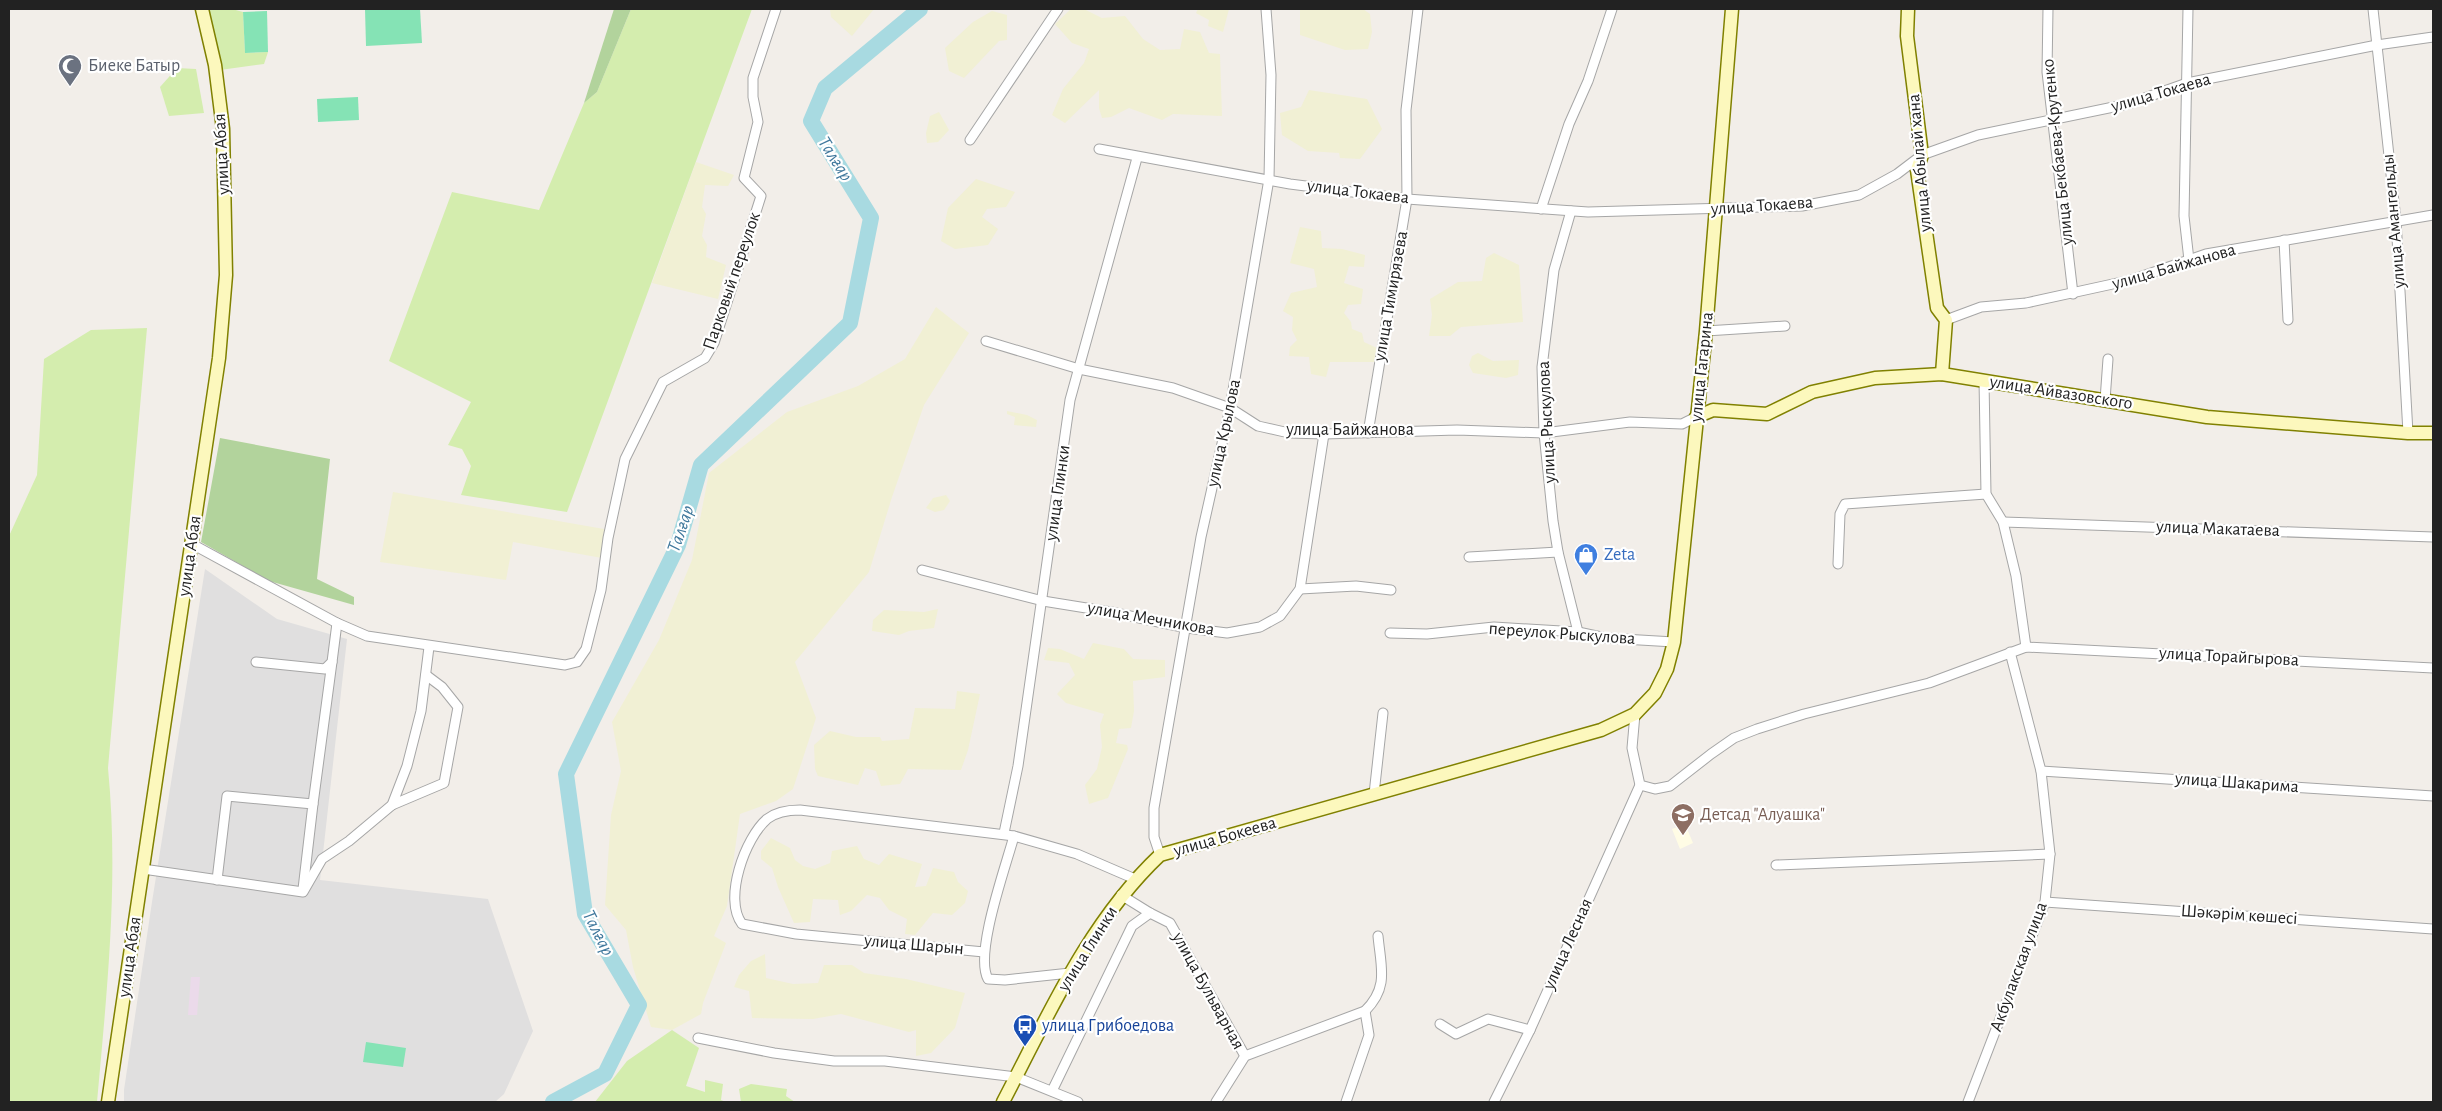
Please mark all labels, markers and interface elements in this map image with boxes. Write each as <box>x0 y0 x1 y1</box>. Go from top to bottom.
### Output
mosque icon: Биеке Батыр <box>57 53 83 87</box>
place label: Биеке Батыр <box>88 57 180 75</box>
street label: улица Бекбаева-Крутенко <box>2038 58 2077 247</box>
street label: улица Токаева <box>2108 70 2213 116</box>
street label: улица Абылай хана <box>1904 93 1935 234</box>
street label: улица Абая <box>210 113 233 196</box>
water label: Талғар <box>814 134 856 184</box>
street label: улица Амангельды <box>2379 153 2409 290</box>
street label: улица Токаева <box>1305 177 1410 207</box>
street label: улица Токаева <box>1709 193 1814 219</box>
street label: Парковый переулок <box>700 209 764 352</box>
street label: улица Тимирязева <box>1370 229 1411 364</box>
street label: улица Байжанова <box>2109 241 2238 294</box>
street label: улица Гагарина <box>1687 311 1717 424</box>
street label: улица Рыскулова <box>1535 360 1559 485</box>
street label: улица Айвазовского <box>1987 373 2134 413</box>
street label: улица Крылова <box>1204 377 1244 489</box>
street label: улица Байжанова <box>1285 421 1414 439</box>
street label: улица Глинки <box>1042 444 1074 543</box>
water label: Талғар <box>664 503 698 555</box>
street label: улица Абая <box>174 514 205 599</box>
street label: улица Макатаева <box>2155 518 2280 540</box>
shop icon: Zeta <box>1573 542 1599 576</box>
place label: Zeta <box>1604 546 1635 564</box>
street label: улица Мечникова <box>1085 599 1216 639</box>
street label: переулок Рыскулова <box>1488 620 1636 648</box>
street label: улица Торайгырова <box>2158 644 2299 670</box>
street label: улица Шакарима <box>2174 770 2300 796</box>
school or university icon: Детсад "Алуашка" <box>1670 802 1696 836</box>
place label: Детсад "Алуашка" <box>1700 806 1825 824</box>
street label: улица Бокеева <box>1171 814 1278 860</box>
street label: улица Лесная <box>1540 896 1596 993</box>
street label: Акбулакская улица <box>1986 899 2051 1034</box>
street label: Шәкәрім көшесі <box>2180 902 2298 928</box>
street label: улица Глинки <box>1054 903 1121 996</box>
water label: Талғар <box>579 907 617 959</box>
street label: улица Абая <box>114 915 145 1000</box>
street label: улица Бульварная <box>1168 929 1248 1053</box>
street label: улица Шарын <box>862 932 965 958</box>
bus stop icon: улица Грибоедова <box>1012 1013 1038 1047</box>
place label: улица Грибоедова <box>1041 1016 1174 1035</box>

